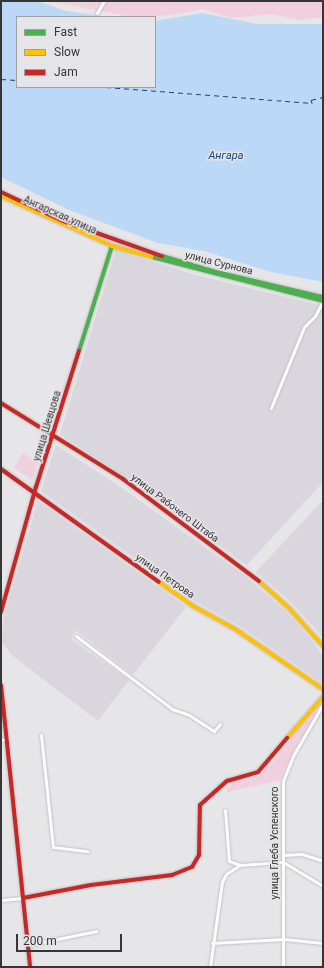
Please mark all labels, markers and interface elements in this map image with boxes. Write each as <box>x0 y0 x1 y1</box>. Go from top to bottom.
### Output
legend <box>16 16 156 88</box>
text: Fast <box>54 25 77 39</box>
text: Slow <box>54 45 80 59</box>
text: Jam <box>54 65 78 79</box>
water label: Ангара <box>208 149 244 163</box>
street label: Ангарская улица <box>21 193 99 237</box>
street label: улица Сурнова <box>184 249 254 277</box>
street label: улица Шевцова <box>31 389 63 463</box>
street label: улица Рабочего Штаба <box>129 471 221 545</box>
street label: улица Петрова <box>133 551 197 601</box>
street label: улица Глеба Успенского <box>269 787 281 899</box>
scale bar <box>18 926 124 952</box>
text: 200 m <box>23 934 57 948</box>

